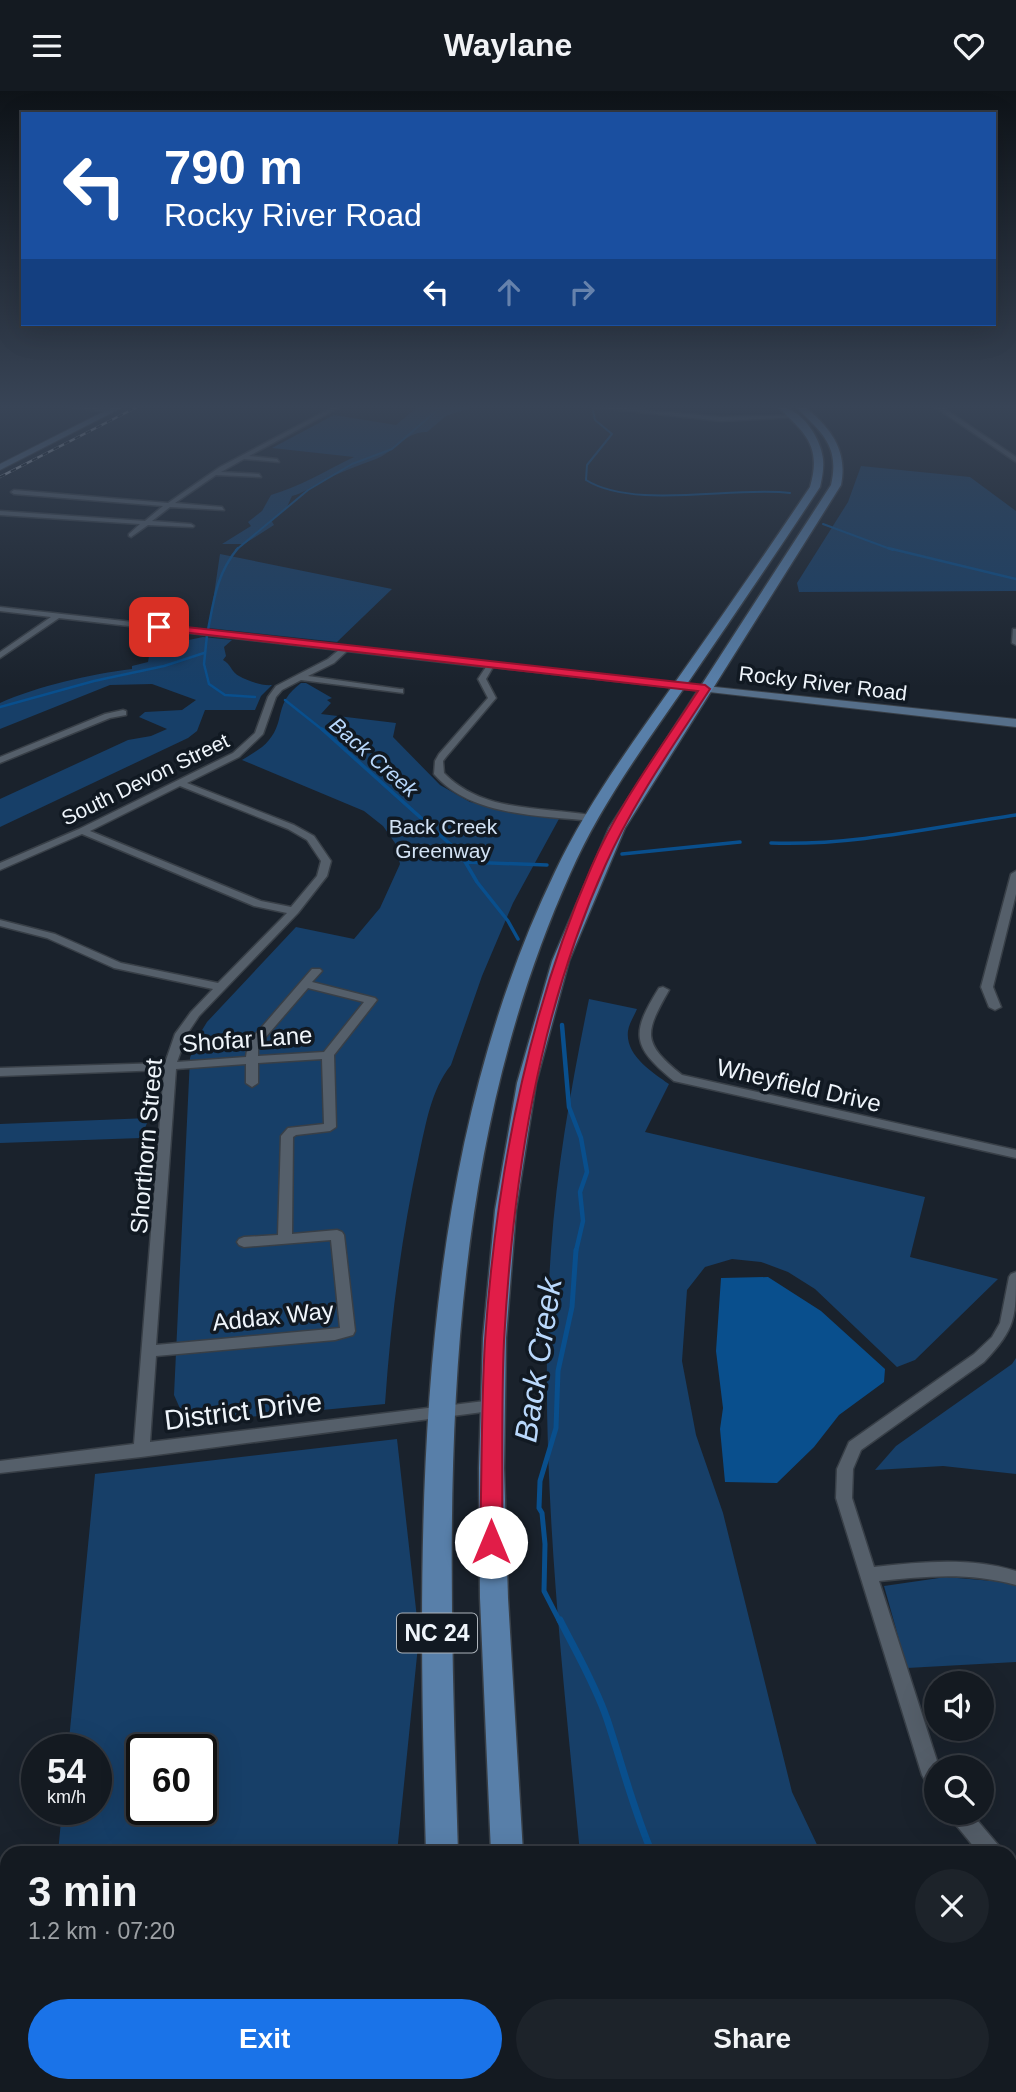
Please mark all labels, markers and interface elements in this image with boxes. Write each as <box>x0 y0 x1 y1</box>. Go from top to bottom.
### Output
icon: menu <box>28 27 66 65</box>
text: Waylane <box>444 27 572 63</box>
icon: heart <box>950 27 988 65</box>
icon: left <box>49 140 140 231</box>
text: 790 m <box>164 140 303 194</box>
text: Rocky River Road <box>164 197 422 233</box>
icon: left <box>417 273 455 311</box>
icon: ahead <box>490 273 528 311</box>
icon: right <box>563 273 601 311</box>
pin <box>129 597 189 657</box>
icon: arrive <box>140 608 178 646</box>
street label: Rocky River Road <box>738 661 908 705</box>
water label: Back Creek <box>325 713 424 802</box>
street label: South Devon Street <box>58 728 233 830</box>
park label: Back Creek Greenway <box>389 815 498 862</box>
street label: Shofar Lane <box>181 1021 313 1057</box>
street label: Wheyfield Drive <box>714 1053 884 1117</box>
street label: Shorthorn Street <box>125 1057 167 1235</box>
water label: Back Creek <box>507 1274 569 1444</box>
street label: Addax Way <box>211 1296 335 1336</box>
street label: District Drive <box>162 1386 324 1436</box>
position arrow <box>454 1505 528 1579</box>
road number: NC 24 <box>397 1613 477 1653</box>
map controls <box>924 1671 994 1825</box>
button: sound <box>924 1671 994 1741</box>
speed limit sign: 60 <box>126 1734 217 1825</box>
text: 54 <box>47 1751 86 1790</box>
button: search <box>924 1755 994 1825</box>
text: km/h <box>47 1787 86 1807</box>
text: 3 min <box>28 1868 138 1915</box>
button: close <box>915 1869 989 1943</box>
text: 1.2 km · 07:20 <box>28 1918 175 1944</box>
button: Exit <box>28 1999 502 2079</box>
button: Share <box>516 1999 989 2079</box>

